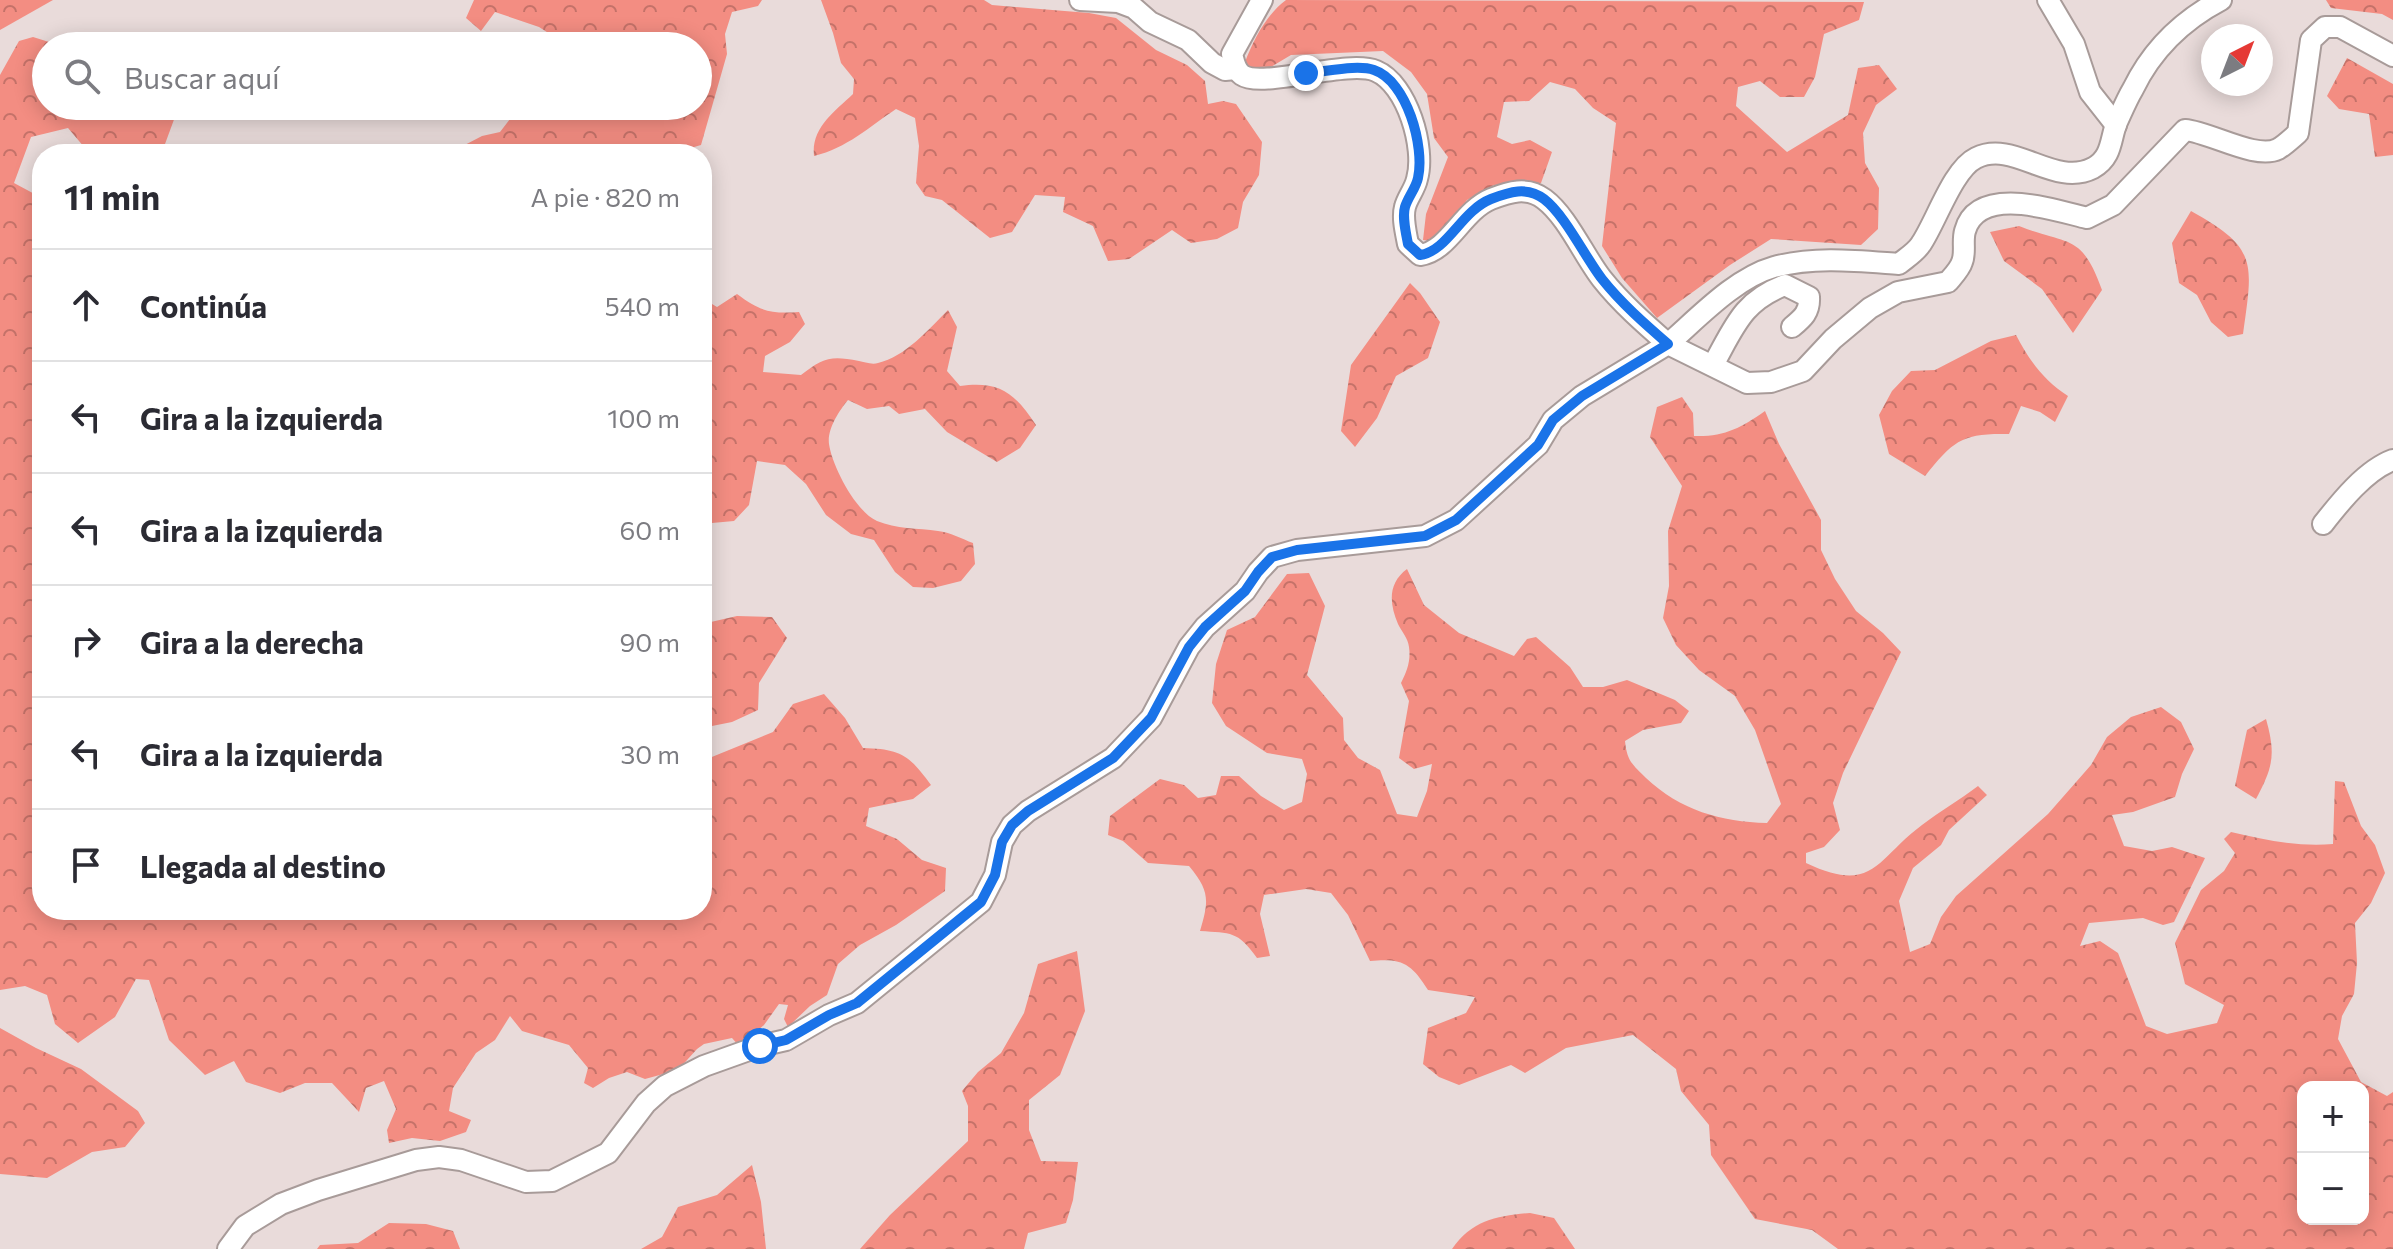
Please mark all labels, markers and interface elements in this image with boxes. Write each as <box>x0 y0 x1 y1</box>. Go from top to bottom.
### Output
north arrow <box>2201 24 2273 96</box>
search box <box>32 32 712 120</box>
icon: search <box>60 54 104 98</box>
route end <box>1288 55 1324 91</box>
text: Buscar aquí <box>124 58 280 95</box>
text: 11 min <box>64 175 160 217</box>
text: A pie · 820 m <box>531 181 680 212</box>
icon: ahead <box>64 283 108 327</box>
text: Continúa <box>140 287 267 324</box>
text: 540 m <box>605 290 680 321</box>
icon: left <box>64 395 108 439</box>
text: Gira a la izquierda <box>140 399 383 436</box>
text: 100 m <box>607 402 680 433</box>
icon: left <box>64 507 108 551</box>
text: Gira a la izquierda <box>140 511 383 548</box>
text: 60 m <box>620 514 680 545</box>
icon: right <box>64 619 108 663</box>
text: Gira a la derecha <box>140 623 364 660</box>
text: 90 m <box>620 626 680 657</box>
icon: left <box>64 731 108 775</box>
text: Gira a la izquierda <box>140 735 383 772</box>
text: 30 m <box>621 738 680 769</box>
icon: arrive <box>64 843 108 887</box>
text: Llegada al destino <box>140 847 386 884</box>
route start <box>742 1028 778 1064</box>
map controls <box>2297 1081 2369 1225</box>
button: + <box>2297 1081 2369 1153</box>
button: − <box>2297 1153 2369 1225</box>

